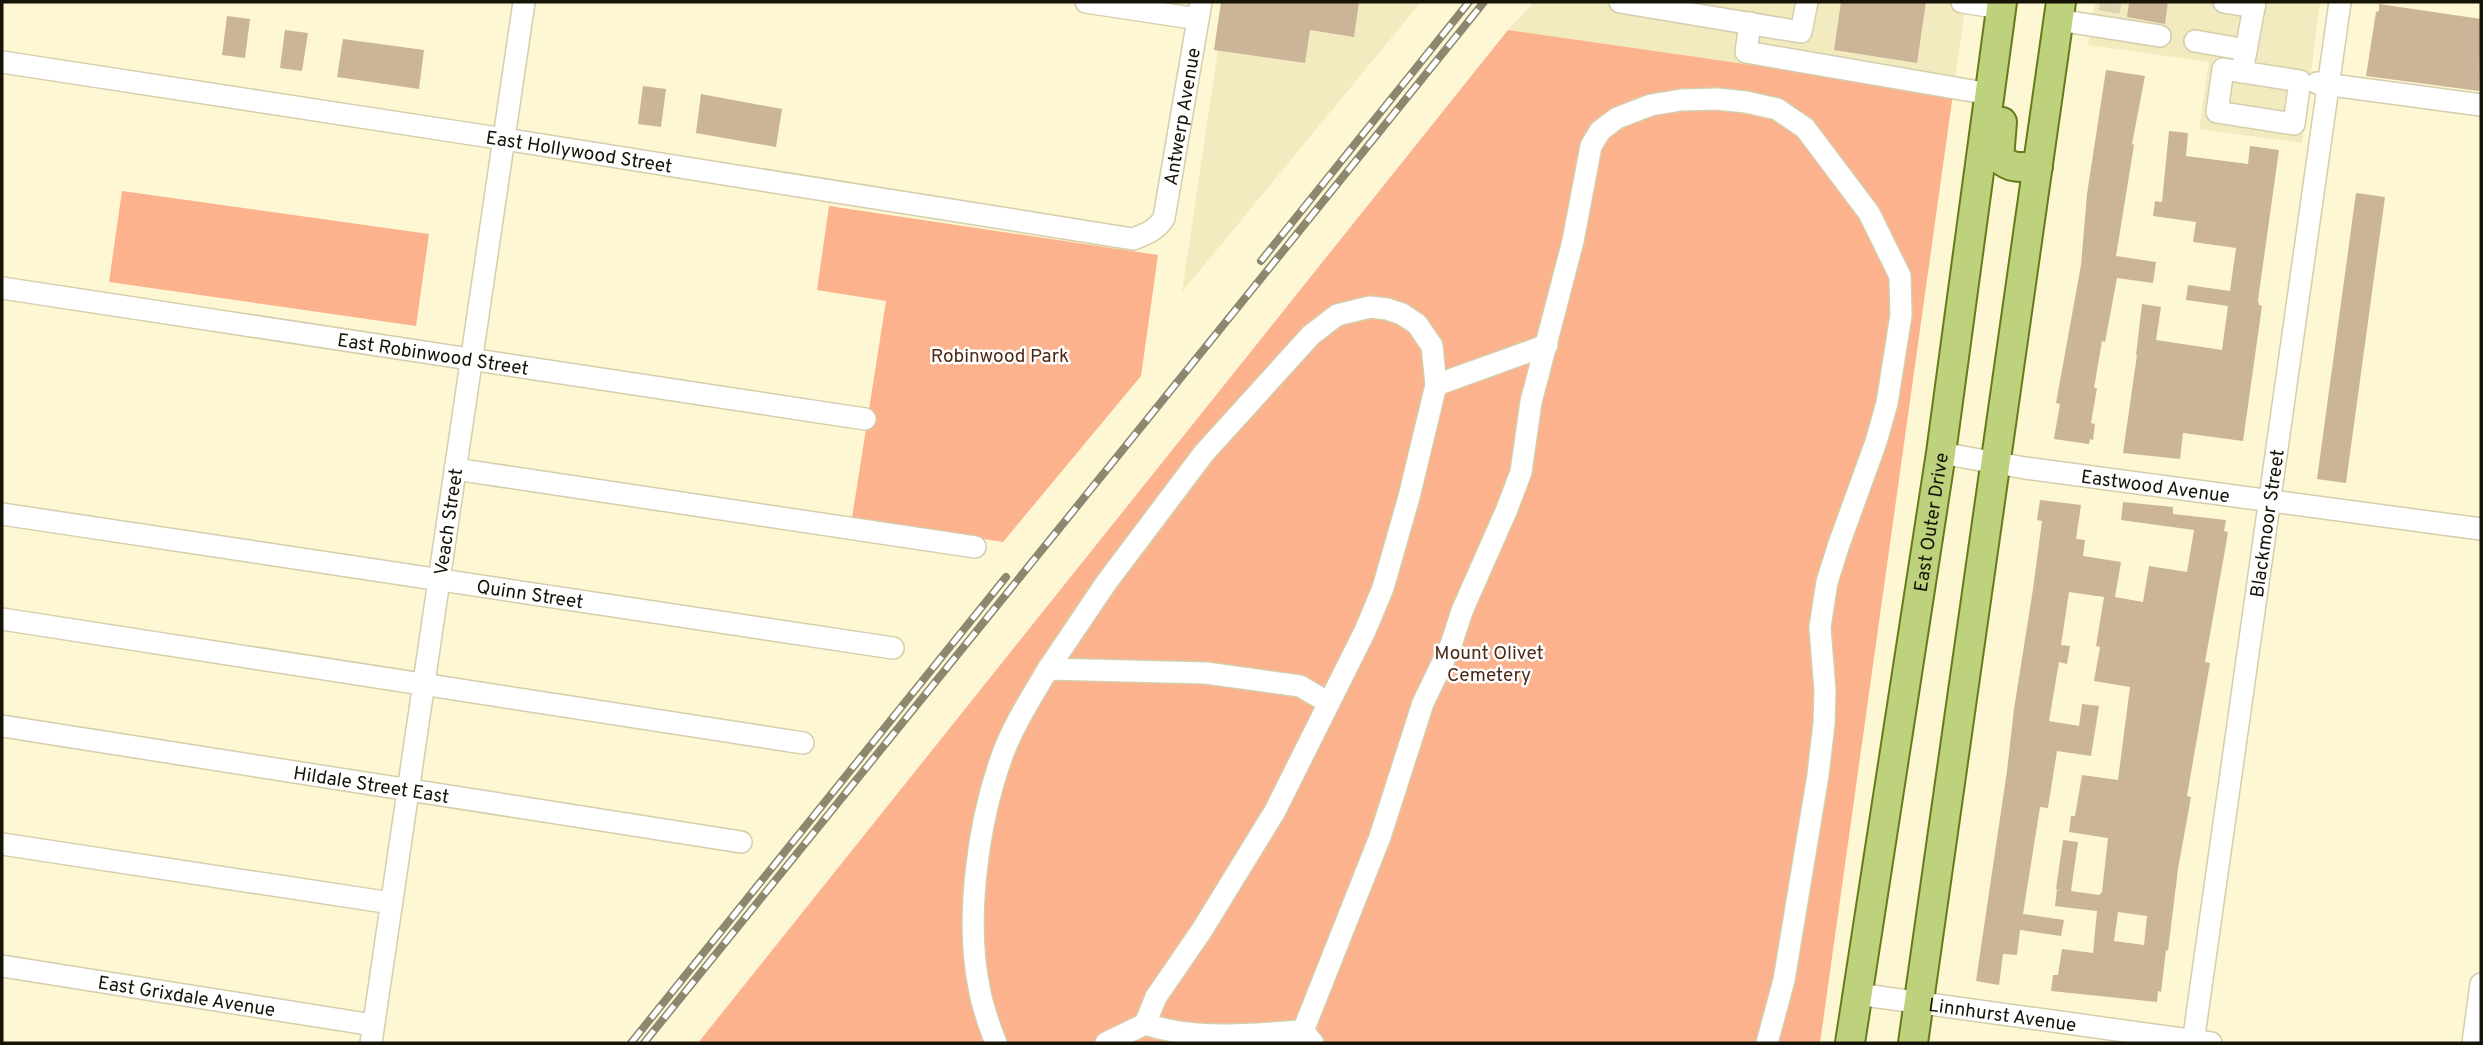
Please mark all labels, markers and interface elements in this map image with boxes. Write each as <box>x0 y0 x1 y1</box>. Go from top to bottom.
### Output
street label: Antwerp Avenue <box>1160 46 1207 188</box>
street label: East Hollywood Street <box>484 126 674 180</box>
street label: East Robinwood Street <box>335 329 530 382</box>
park label: Robinwood Park <box>931 345 1069 369</box>
street label: Blackmoor Street <box>2246 448 2291 599</box>
street label: East Outer Drive <box>1910 451 1955 594</box>
street label: Eastwood Avenue <box>2079 466 2231 509</box>
street label: Veach Street <box>430 467 469 577</box>
street label: Quinn Street <box>475 576 585 615</box>
park label: Mount Olivet Cemetery <box>1434 642 1544 688</box>
street label: Hildale Street East <box>291 762 451 810</box>
street label: East Grixdale Avenue <box>96 971 277 1023</box>
street label: Linnhurst Avenue <box>1927 994 2078 1038</box>

